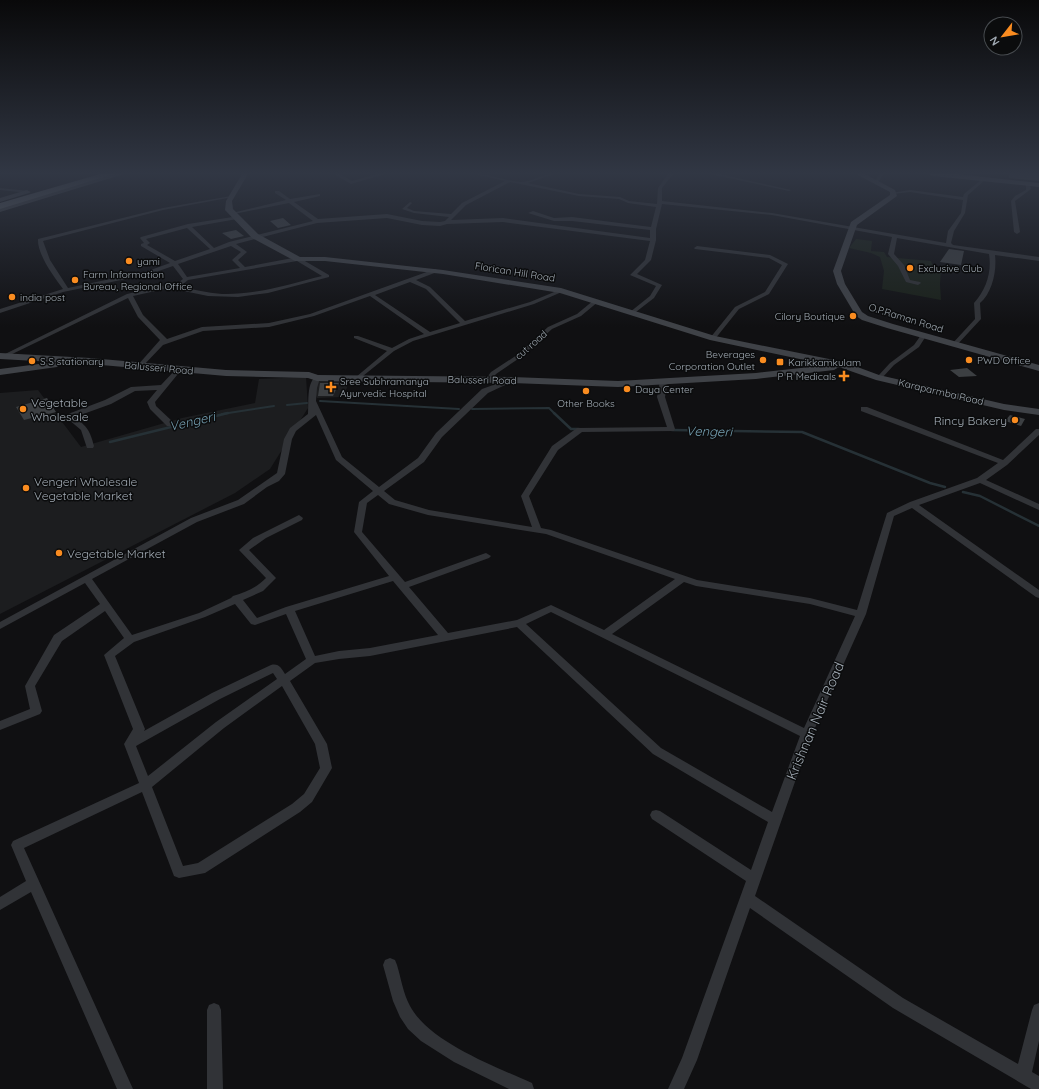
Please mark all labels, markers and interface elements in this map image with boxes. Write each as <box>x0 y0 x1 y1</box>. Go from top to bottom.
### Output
north arrow <box>983 16 1023 56</box>
text: N <box>986 34 1003 48</box>
place label: yami <box>137 255 160 268</box>
marker: yami <box>124 256 134 266</box>
street label: Florican Hill Road <box>474 259 556 285</box>
place label: Exclusive Club <box>918 262 983 275</box>
marker: Exclusive Club <box>905 263 915 273</box>
place label: Farm Information Bureau, Regional Office <box>83 268 193 293</box>
marker: Farm Information Bureau, Regional Office <box>70 275 80 285</box>
place label: india post <box>20 291 66 304</box>
marker: india post <box>7 292 17 302</box>
street label: O.P.Raman Road <box>867 300 945 336</box>
place label: Cilory Boutique <box>775 310 845 323</box>
marker: Cilory Boutique <box>848 311 858 321</box>
street label: cut road <box>512 327 550 363</box>
place label: Beverages Corporation Outlet <box>669 348 756 373</box>
place label: PWD Office <box>977 354 1031 367</box>
place label: S S stationary <box>40 355 104 368</box>
marker: Beverages Corporation Outlet <box>758 355 768 365</box>
marker: PWD Office <box>964 355 974 365</box>
marker: S S stationary <box>27 356 37 366</box>
place label: Karikkamkulam <box>788 356 861 369</box>
marker: Karikkamkulam <box>775 357 785 367</box>
street label: Balusseri Road <box>124 359 194 377</box>
place label: P R Medicals <box>778 370 836 383</box>
marker: P R Medicals <box>839 371 849 381</box>
street label: Balusseri Road <box>447 373 517 387</box>
place label: Sree Subhramanya Ayurvedic Hospital <box>340 375 429 400</box>
street label: Karaparmba Road <box>897 376 985 408</box>
marker: Sree Subhramanya Ayurvedic Hospital <box>325 381 337 393</box>
place label: Daya Center <box>635 383 694 396</box>
marker: Daya Center <box>622 384 632 394</box>
marker: Other Books <box>581 386 591 396</box>
place label: Vegetable Wholesale <box>31 395 89 424</box>
place label: Other Books <box>557 397 615 410</box>
marker: Vegetable Wholesale <box>18 404 28 414</box>
water label: Vengeri <box>168 408 218 434</box>
place label: Rincy Bakery <box>934 413 1007 428</box>
marker: Rincy Bakery <box>1010 415 1020 425</box>
water label: Vengeri <box>686 423 734 439</box>
place label: Vengeri Wholesale Vegetable Market <box>34 474 138 503</box>
marker: Vengeri Wholesale Vegetable Market <box>21 483 31 493</box>
place label: Vegetable Market <box>67 546 166 561</box>
marker: Vegetable Market <box>54 548 64 558</box>
street label: Krishnan Nair Road <box>782 659 848 783</box>

